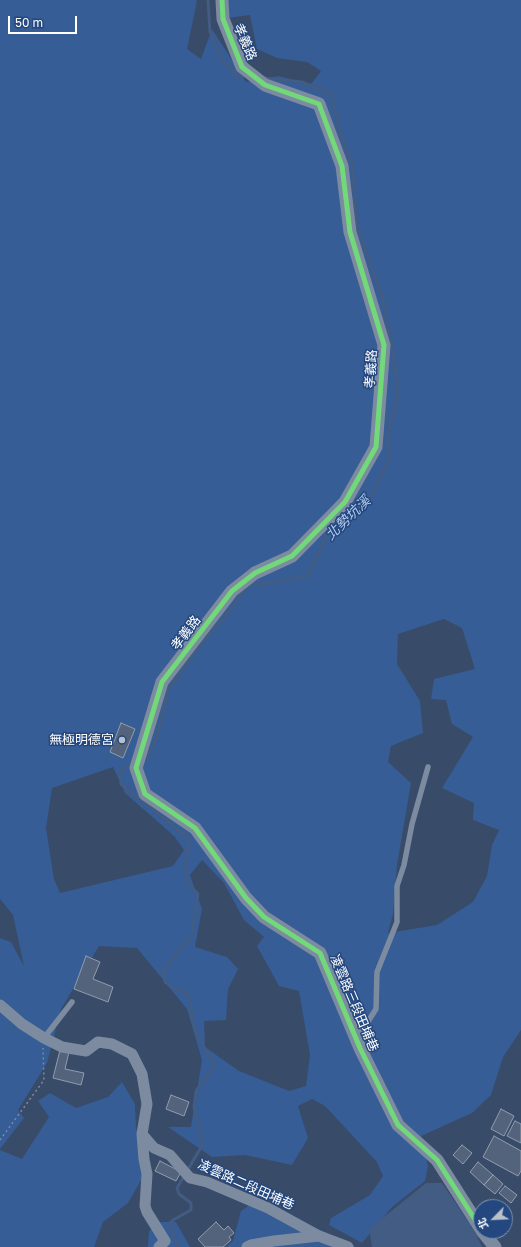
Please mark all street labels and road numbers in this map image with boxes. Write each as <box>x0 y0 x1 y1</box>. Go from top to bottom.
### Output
street label: 孝義路 <box>230 21 260 63</box>
street label: 孝義路 <box>362 349 380 389</box>
street label: 孝義路 <box>168 613 204 653</box>
street label: 凌雲路三段田埔巷 <box>327 952 381 1054</box>
street label: 凌雲路二段田埔巷 <box>195 1157 297 1213</box>

